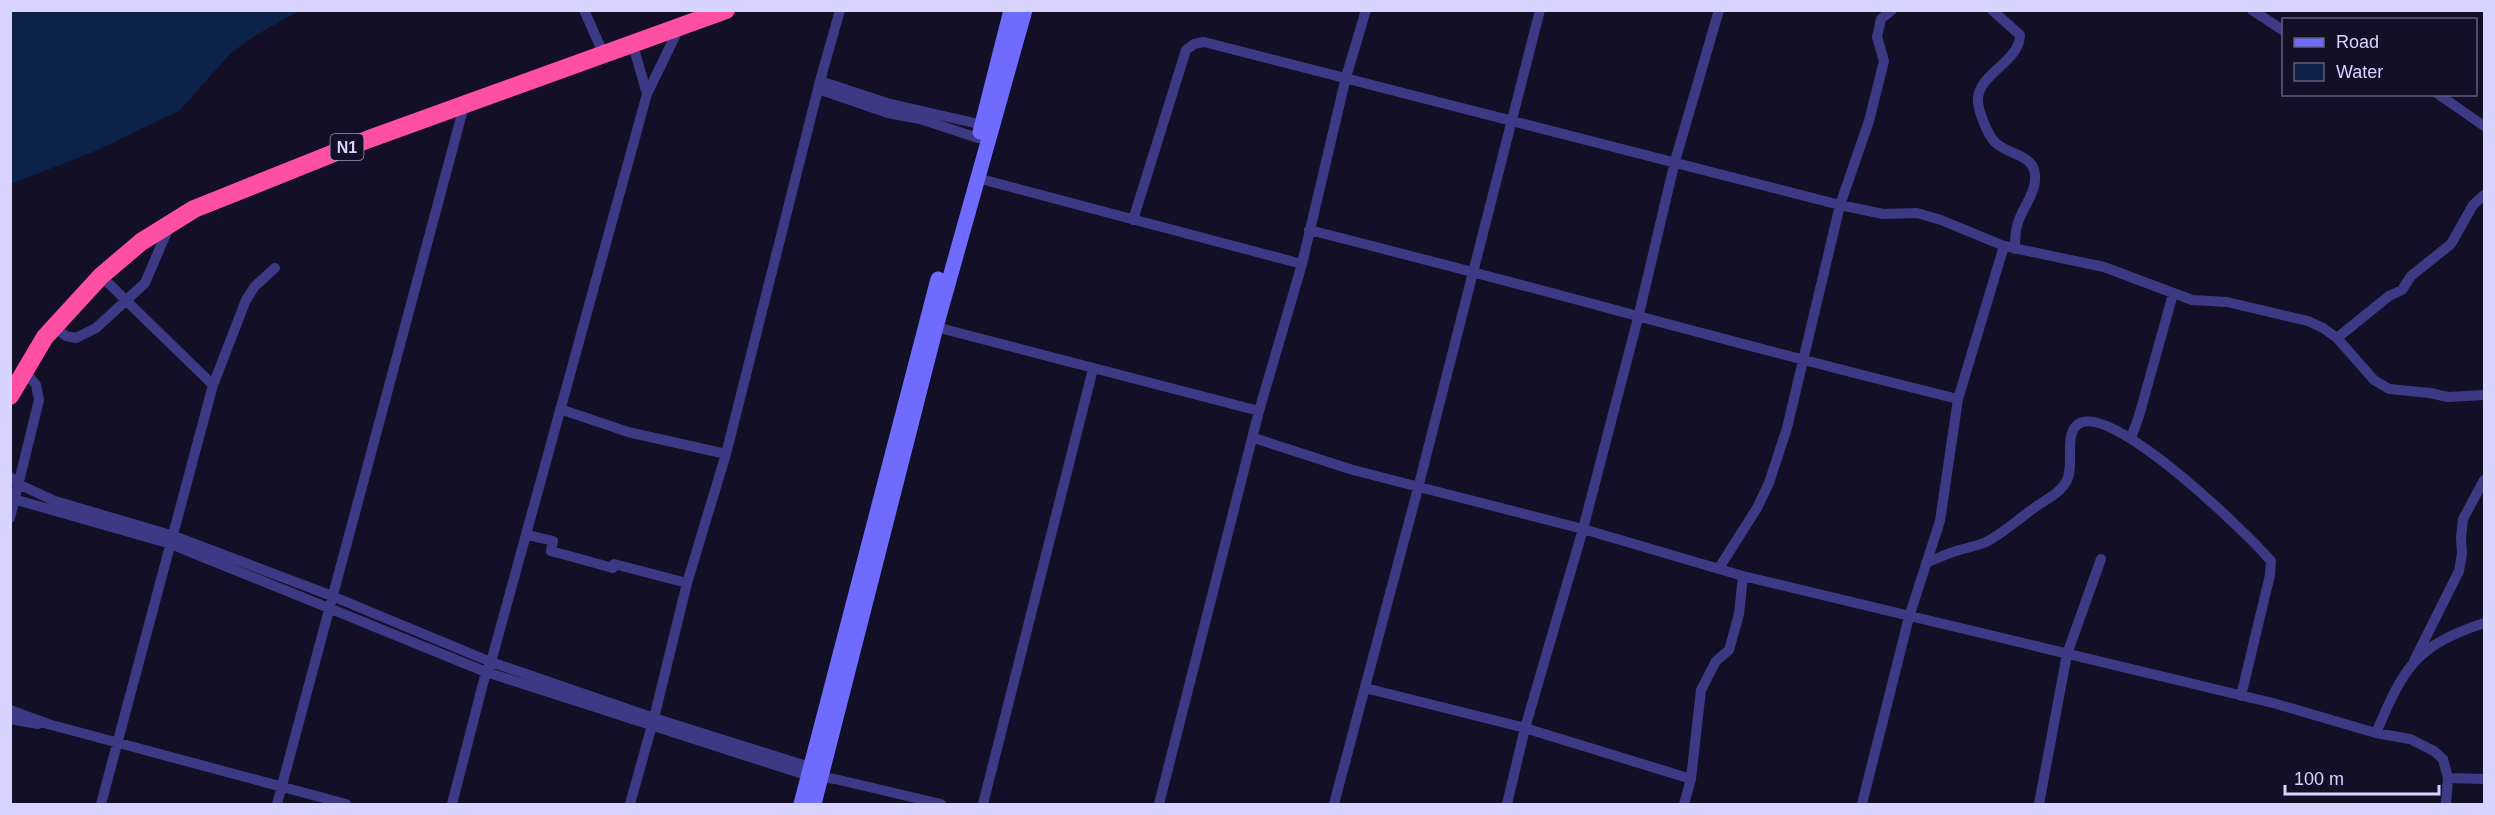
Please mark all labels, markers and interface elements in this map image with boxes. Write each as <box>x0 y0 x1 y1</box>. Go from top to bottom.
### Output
legend <box>2282 18 2477 96</box>
text: Road <box>2336 32 2379 52</box>
text: Water <box>2336 62 2383 82</box>
road number: N1 <box>330 134 364 160</box>
scale bar <box>2285 758 2440 796</box>
text: 100 m <box>2294 769 2344 789</box>

